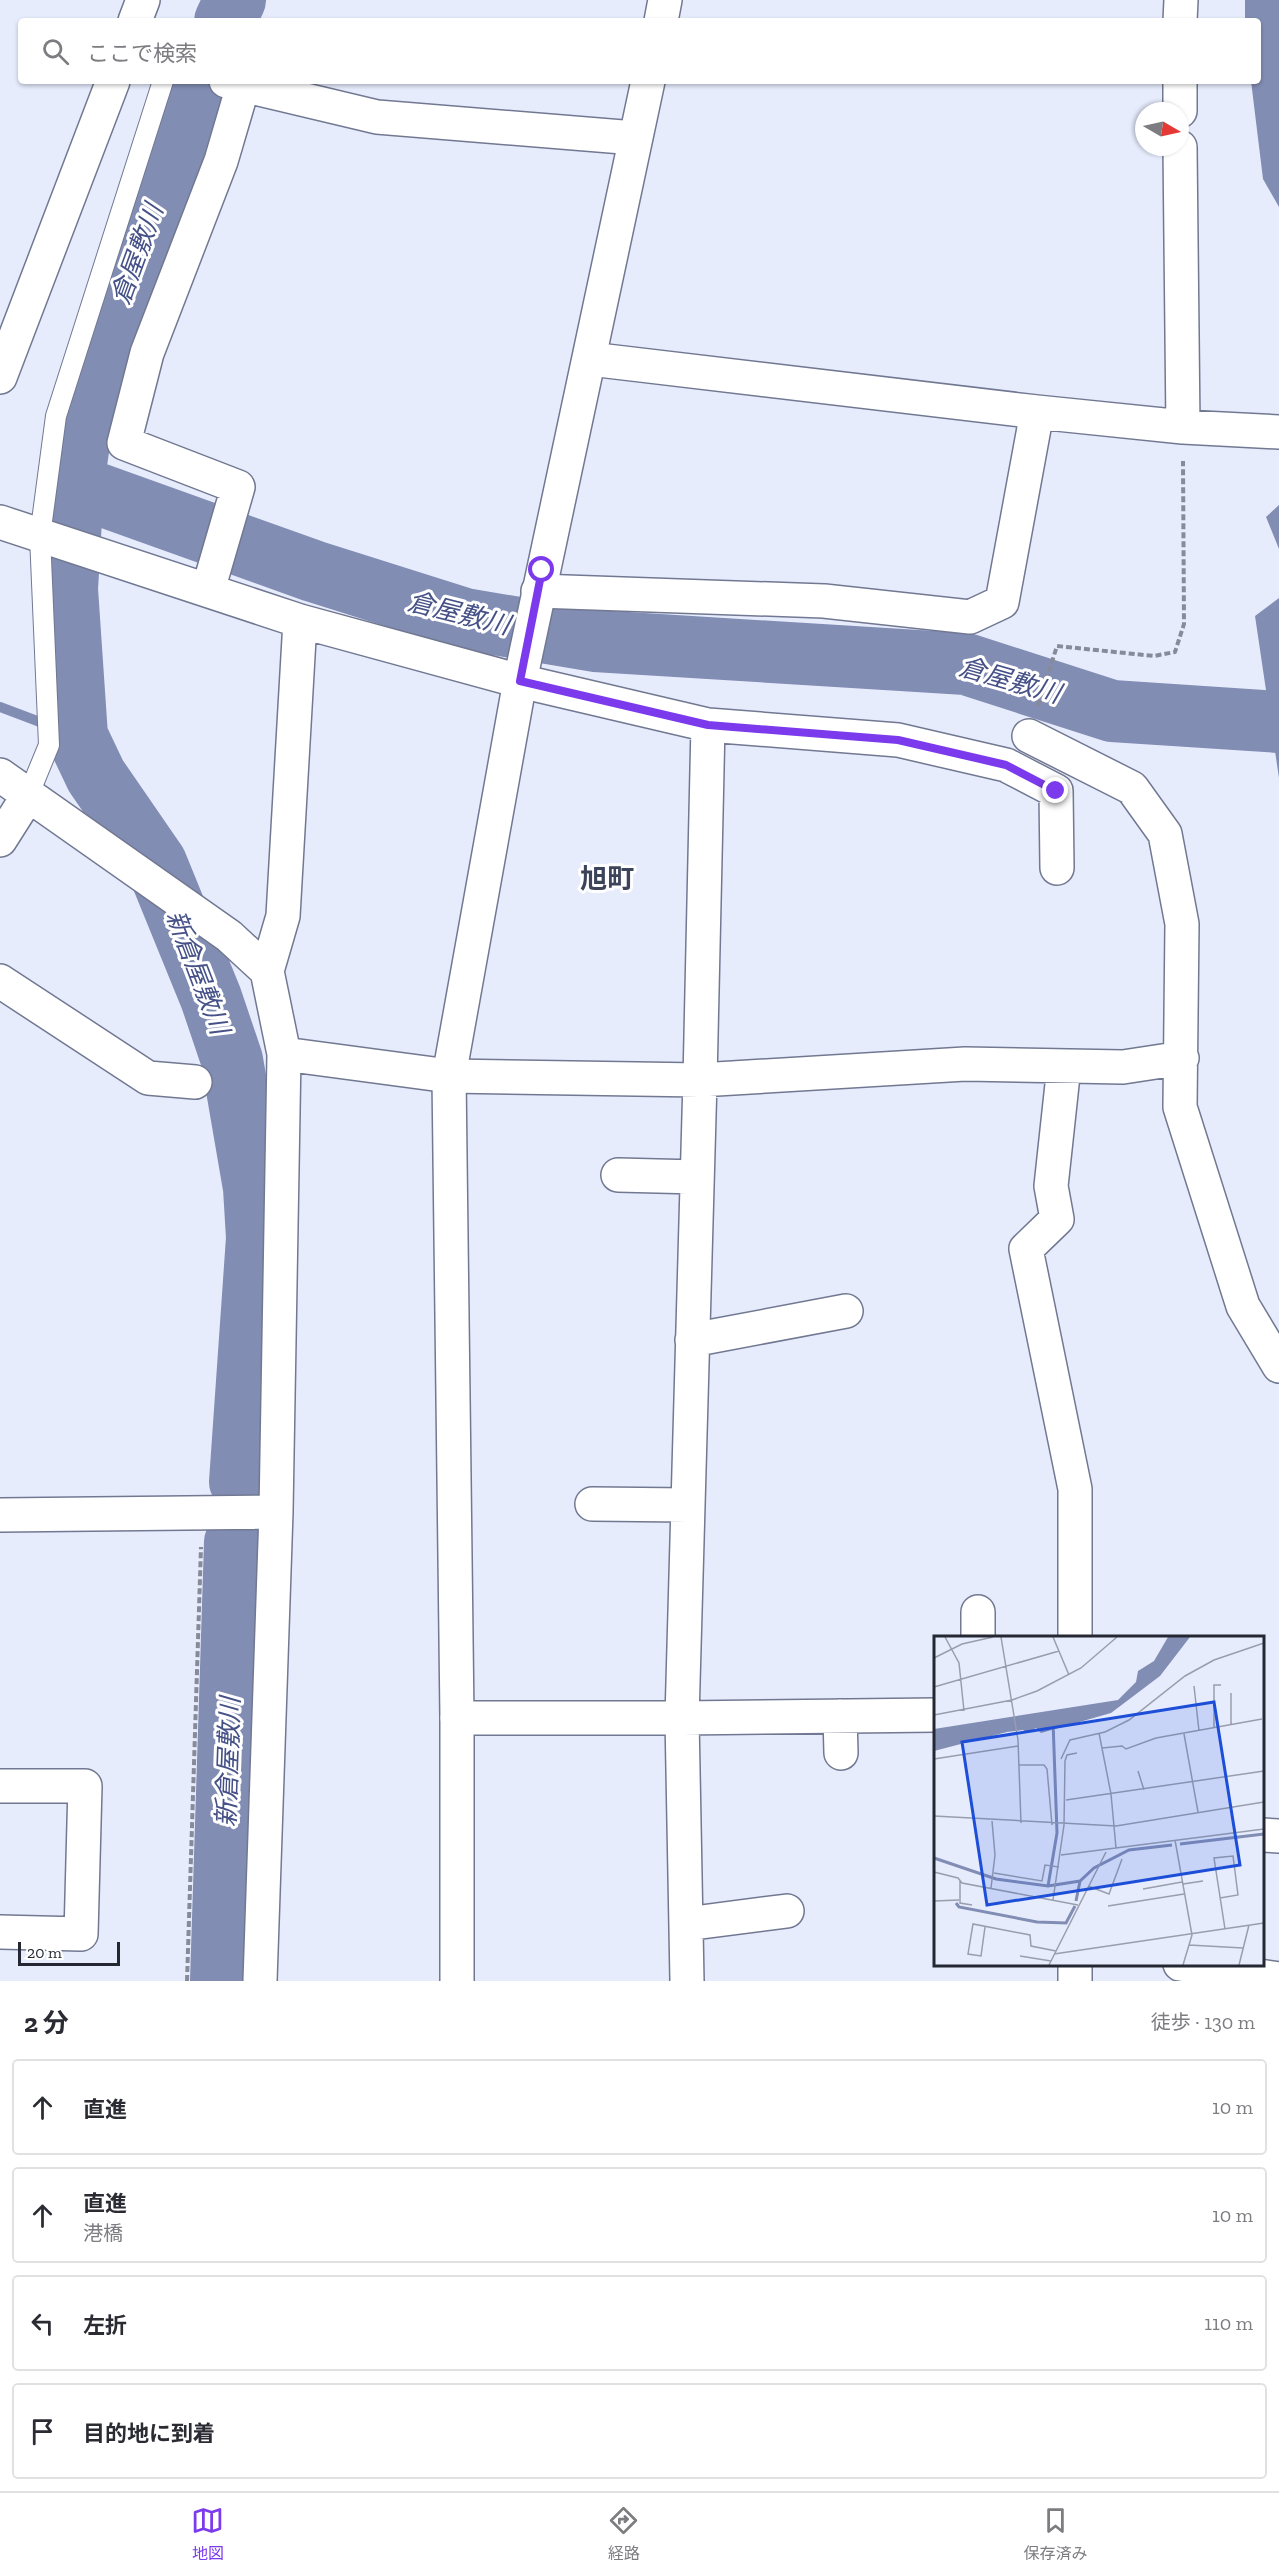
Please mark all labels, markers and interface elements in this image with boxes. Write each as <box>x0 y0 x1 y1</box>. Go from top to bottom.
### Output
search box <box>18 18 1261 84</box>
icon: search <box>39 35 72 68</box>
text: ここで検索 <box>87 40 197 67</box>
north arrow <box>1135 102 1189 156</box>
water label: 倉屋敷川 <box>104 197 171 308</box>
route start <box>528 556 554 582</box>
water label: 倉屋敷川 <box>405 585 516 642</box>
water label: 倉屋敷川 <box>956 650 1067 711</box>
route end <box>1042 777 1068 803</box>
district label: 旭町 <box>580 863 634 895</box>
water label: 新倉屋敷川 <box>160 906 237 1041</box>
inset map <box>934 1636 1264 1966</box>
water label: 新倉屋敷川 <box>210 1693 246 1828</box>
scale bar <box>18 1939 120 1966</box>
text: 20 m <box>27 1943 62 1962</box>
text: 2 分 <box>24 2007 69 2039</box>
text: 徒歩 · 130 m <box>1151 2010 1255 2034</box>
icon: ahead <box>26 2091 59 2124</box>
text: 10 m <box>1212 2095 1253 2119</box>
text: 直進 <box>83 2096 127 2123</box>
text: 直進 <box>83 2190 127 2217</box>
icon: ahead <box>26 2199 59 2232</box>
text: 10 m <box>1212 2203 1253 2227</box>
text: 港橋 <box>83 2221 123 2245</box>
icon: left <box>26 2307 59 2340</box>
text: 110 m <box>1204 2311 1253 2335</box>
text: 左折 <box>83 2312 127 2339</box>
icon: arrive <box>26 2415 59 2448</box>
text: 目的地に到着 <box>83 2420 215 2447</box>
tab: 地図 <box>191 2504 224 2564</box>
tab: 経路 <box>607 2504 640 2564</box>
tab: 保存済み <box>1023 2504 1087 2564</box>

